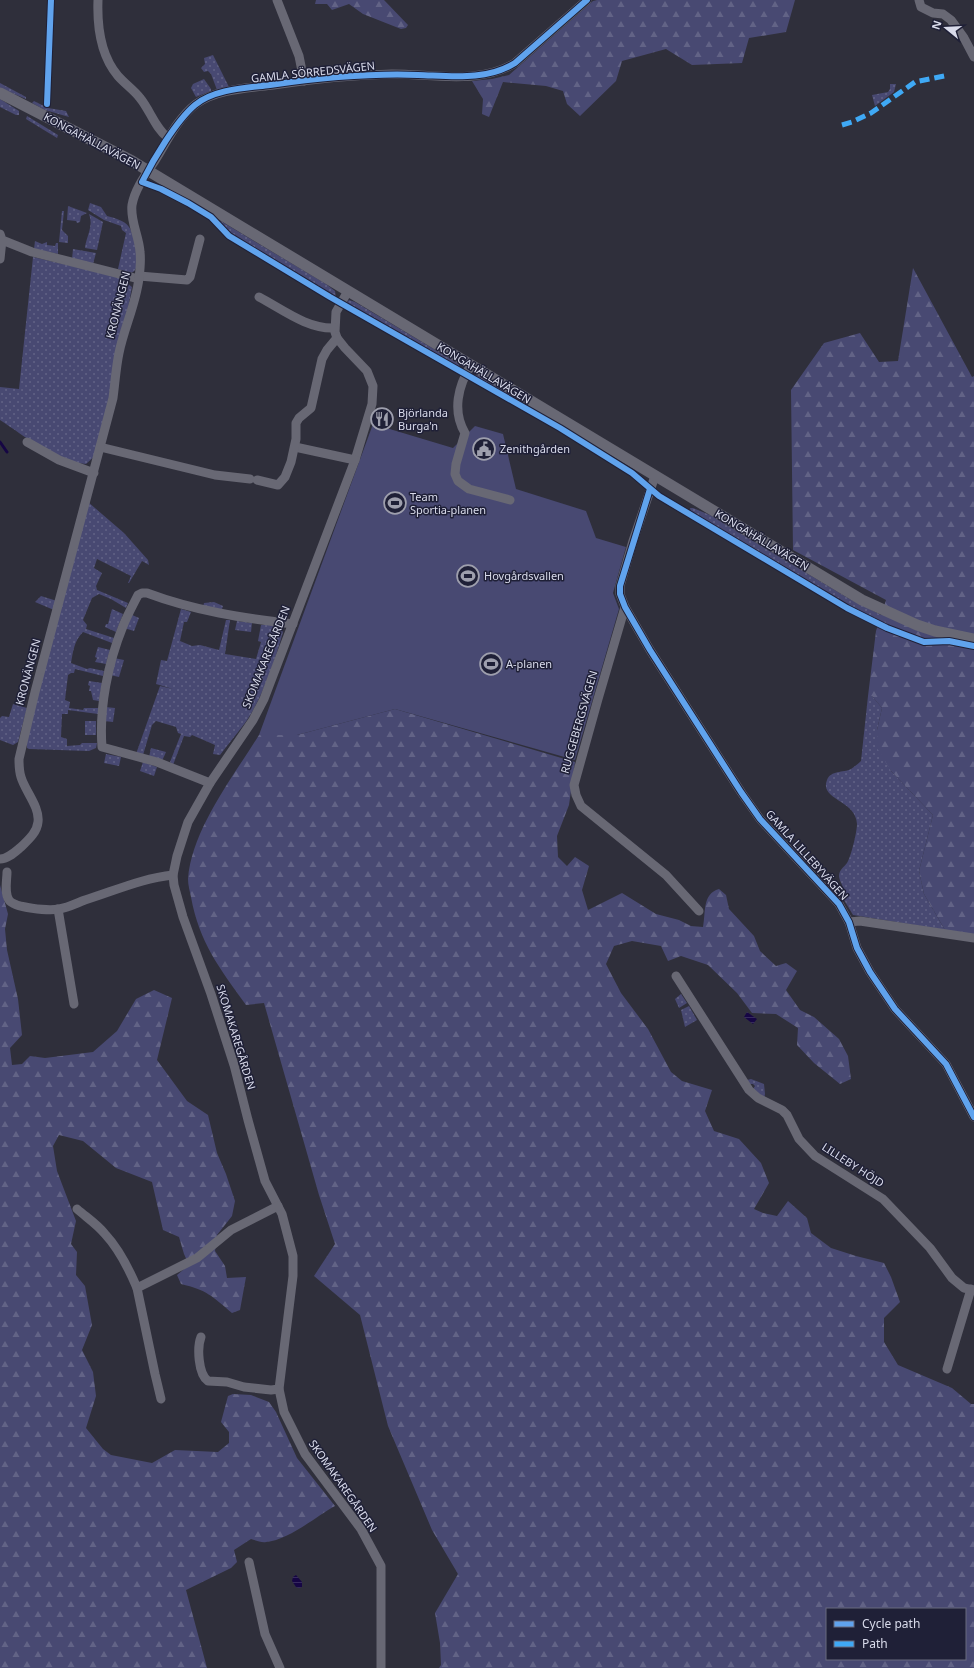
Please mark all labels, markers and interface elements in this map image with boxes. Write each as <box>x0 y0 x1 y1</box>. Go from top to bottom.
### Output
north arrow <box>926 8 966 48</box>
text: N <box>927 18 945 31</box>
street label: GAMLA SÖRREDSVÄGEN <box>250 58 376 85</box>
street label: KONGAHÄLLAVÄGEN <box>41 109 143 172</box>
street label: KRONÄNGEN <box>102 270 133 340</box>
street label: KONGAHÄLLAVÄGEN <box>434 339 534 407</box>
place label: Björlanda Burga'n <box>398 405 448 433</box>
restaurant icon: Björlanda Burga'n <box>369 406 395 432</box>
public building icon: Zenithgården <box>471 436 497 462</box>
place label: Zenithgården <box>500 441 570 456</box>
place label: Team Sportia-planen <box>410 489 486 517</box>
sports icon: Team Sportia-planen <box>382 490 408 516</box>
street label: KONGAHÄLLAVÄGEN <box>712 506 812 574</box>
sports icon: Hovgårdsvallen <box>455 563 481 589</box>
place label: Hovgårdsvallen <box>484 568 564 583</box>
street label: SKOMAKAREGÅRDEN <box>238 603 293 710</box>
street label: KRONÄNGEN <box>11 637 44 707</box>
sports icon: A-planen <box>478 651 504 677</box>
place label: A-planen <box>506 656 552 671</box>
street label: RUGGEBERGSVÄGEN <box>557 669 600 775</box>
street label: GAMLA LILLEBYVÄGEN <box>763 806 852 903</box>
street label: SKOMAKAREGÅRDEN <box>213 982 260 1091</box>
street label: LILLEBY HÖJD <box>819 1139 887 1190</box>
street label: SKOMAKAREGÅRDEN <box>306 1437 381 1535</box>
legend <box>826 1608 966 1660</box>
text: Cycle path <box>862 1615 920 1632</box>
text: Path <box>862 1635 888 1652</box>

